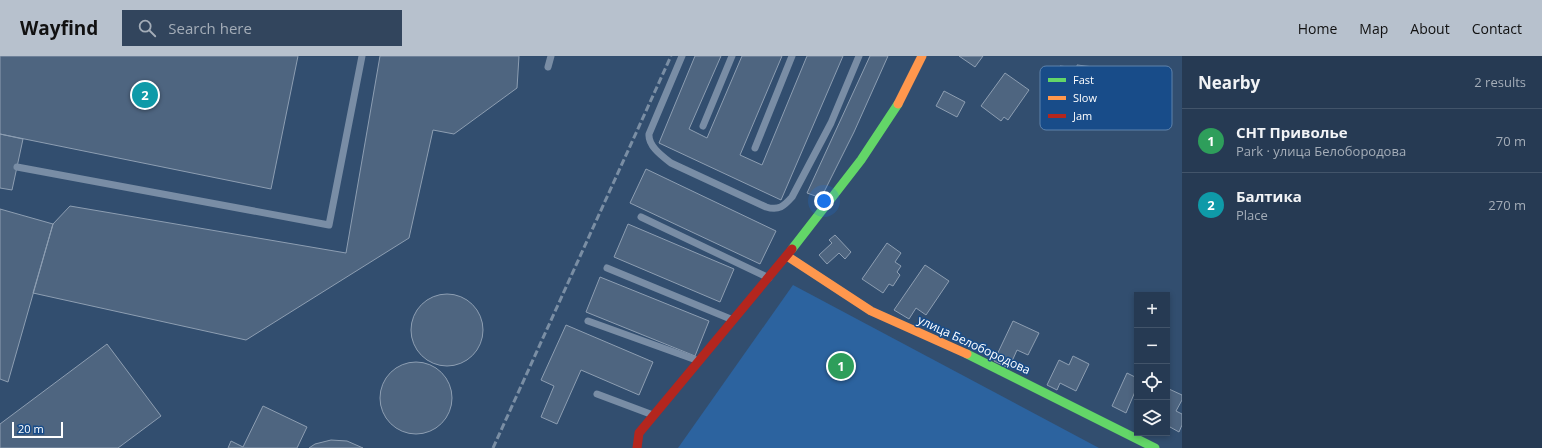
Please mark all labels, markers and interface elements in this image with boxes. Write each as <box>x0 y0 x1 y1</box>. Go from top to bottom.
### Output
search box <box>122 10 402 46</box>
text: Wayfind <box>20 15 98 41</box>
icon: search <box>136 17 158 39</box>
text: Search here <box>168 18 252 38</box>
text: Home <box>1298 19 1337 38</box>
text: Map <box>1359 19 1388 38</box>
text: About <box>1410 19 1450 38</box>
text: Contact <box>1472 19 1522 38</box>
legend <box>1040 66 1172 130</box>
text: Nearby <box>1198 71 1260 94</box>
text: Fast <box>1073 72 1094 87</box>
text: 2 results <box>1474 73 1526 91</box>
pin: 2 <box>132 80 158 110</box>
text: Slow <box>1073 90 1097 105</box>
text: Jam <box>1072 108 1092 123</box>
text: СНТ Приволье <box>1236 122 1348 142</box>
text: 1 <box>1207 132 1215 150</box>
text: 70 m <box>1496 132 1526 150</box>
text: Park · улица Белобородова <box>1236 142 1406 160</box>
text: Балтика <box>1236 186 1302 206</box>
your location <box>814 191 834 211</box>
text: 2 <box>1207 196 1215 214</box>
text: 270 m <box>1488 196 1526 214</box>
text: Place <box>1236 206 1268 224</box>
map controls <box>1134 292 1170 436</box>
button: + <box>1134 292 1170 328</box>
street label: улица Белобородова <box>915 311 1033 378</box>
button: − <box>1134 328 1170 364</box>
pin: 1 <box>828 351 854 381</box>
button: locate <box>1134 364 1170 400</box>
button: layers <box>1134 400 1170 436</box>
scale bar <box>12 420 63 439</box>
text: 20 m <box>18 421 44 436</box>

